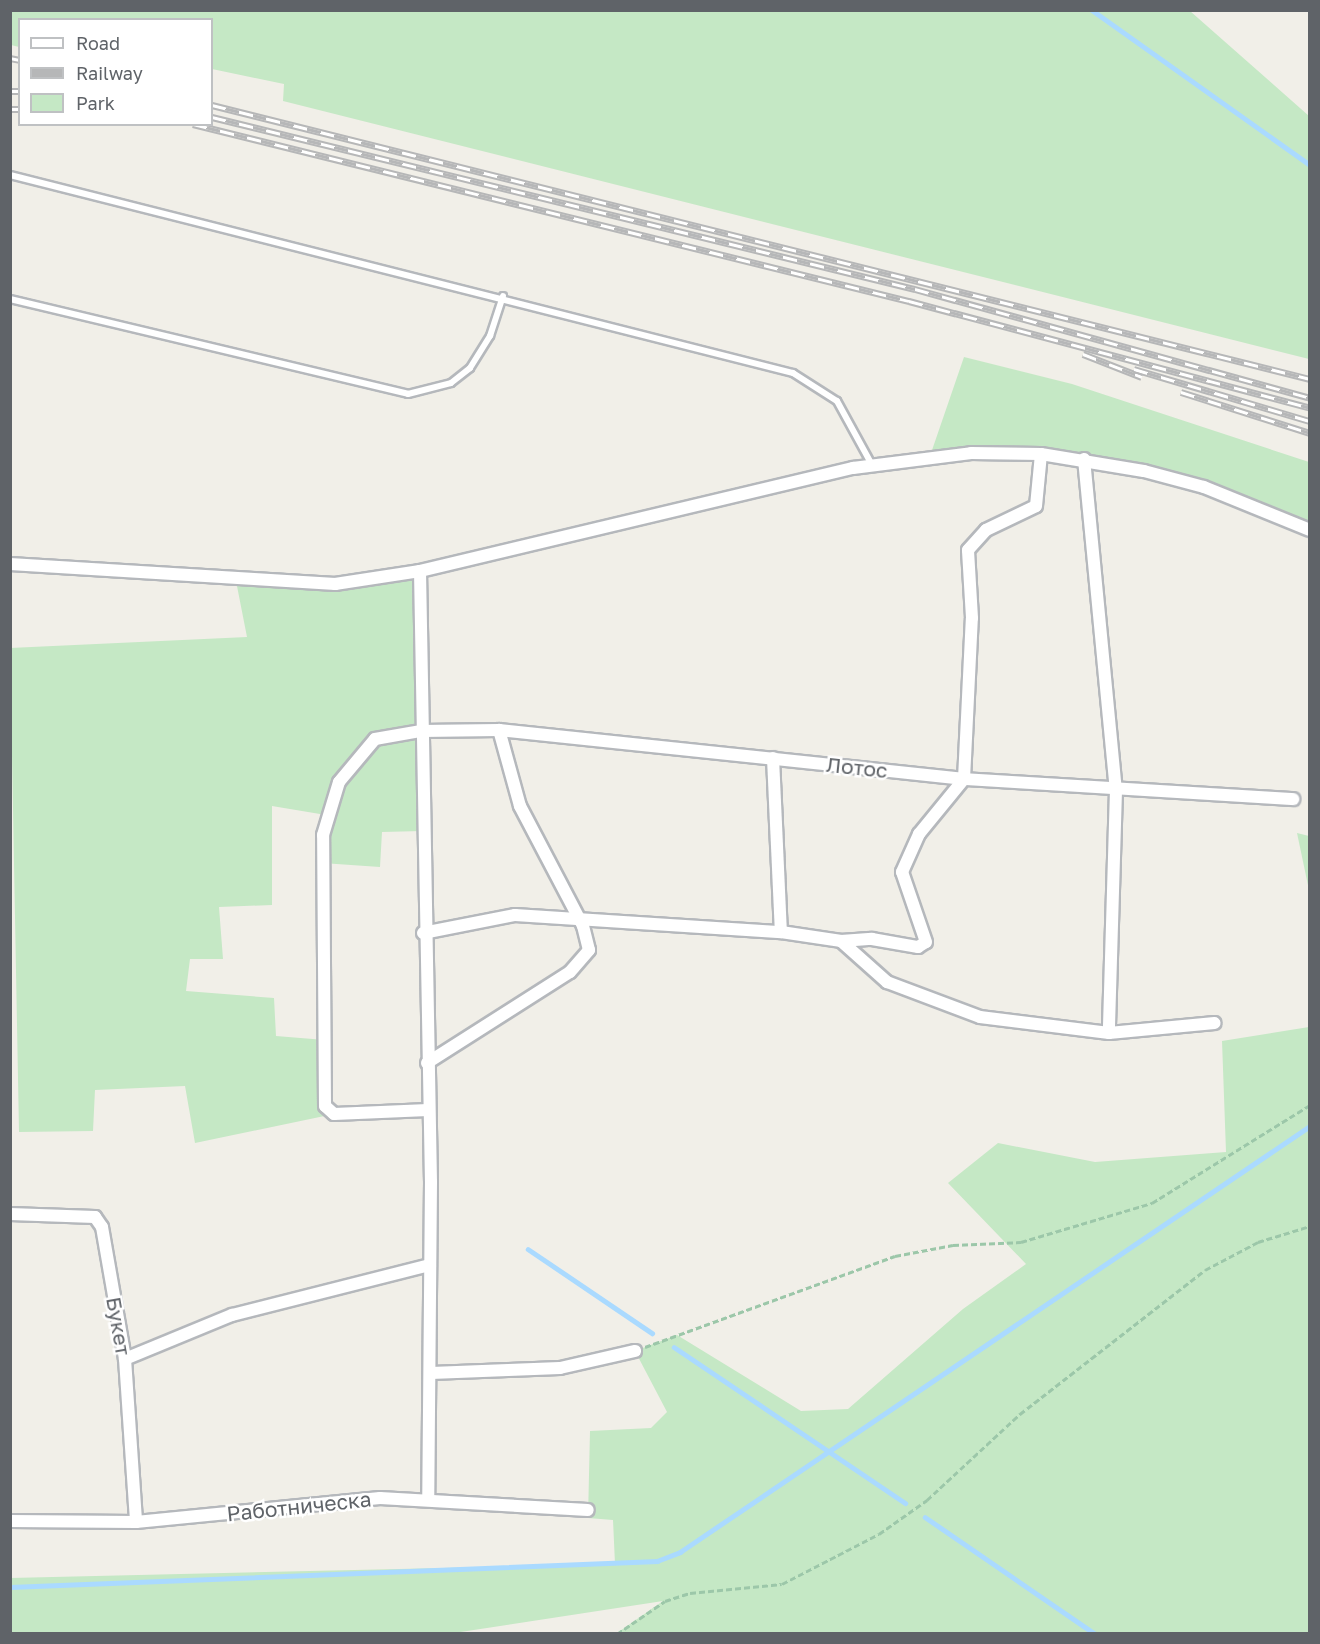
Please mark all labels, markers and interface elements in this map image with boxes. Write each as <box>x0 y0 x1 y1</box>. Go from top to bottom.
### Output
legend <box>18 18 213 126</box>
text: Road <box>76 32 120 54</box>
text: Railway <box>76 62 143 84</box>
text: Park <box>76 92 115 114</box>
street label: Лотос <box>825 751 889 783</box>
street label: Букет <box>101 1295 137 1357</box>
street label: Работническа <box>225 1486 373 1526</box>

